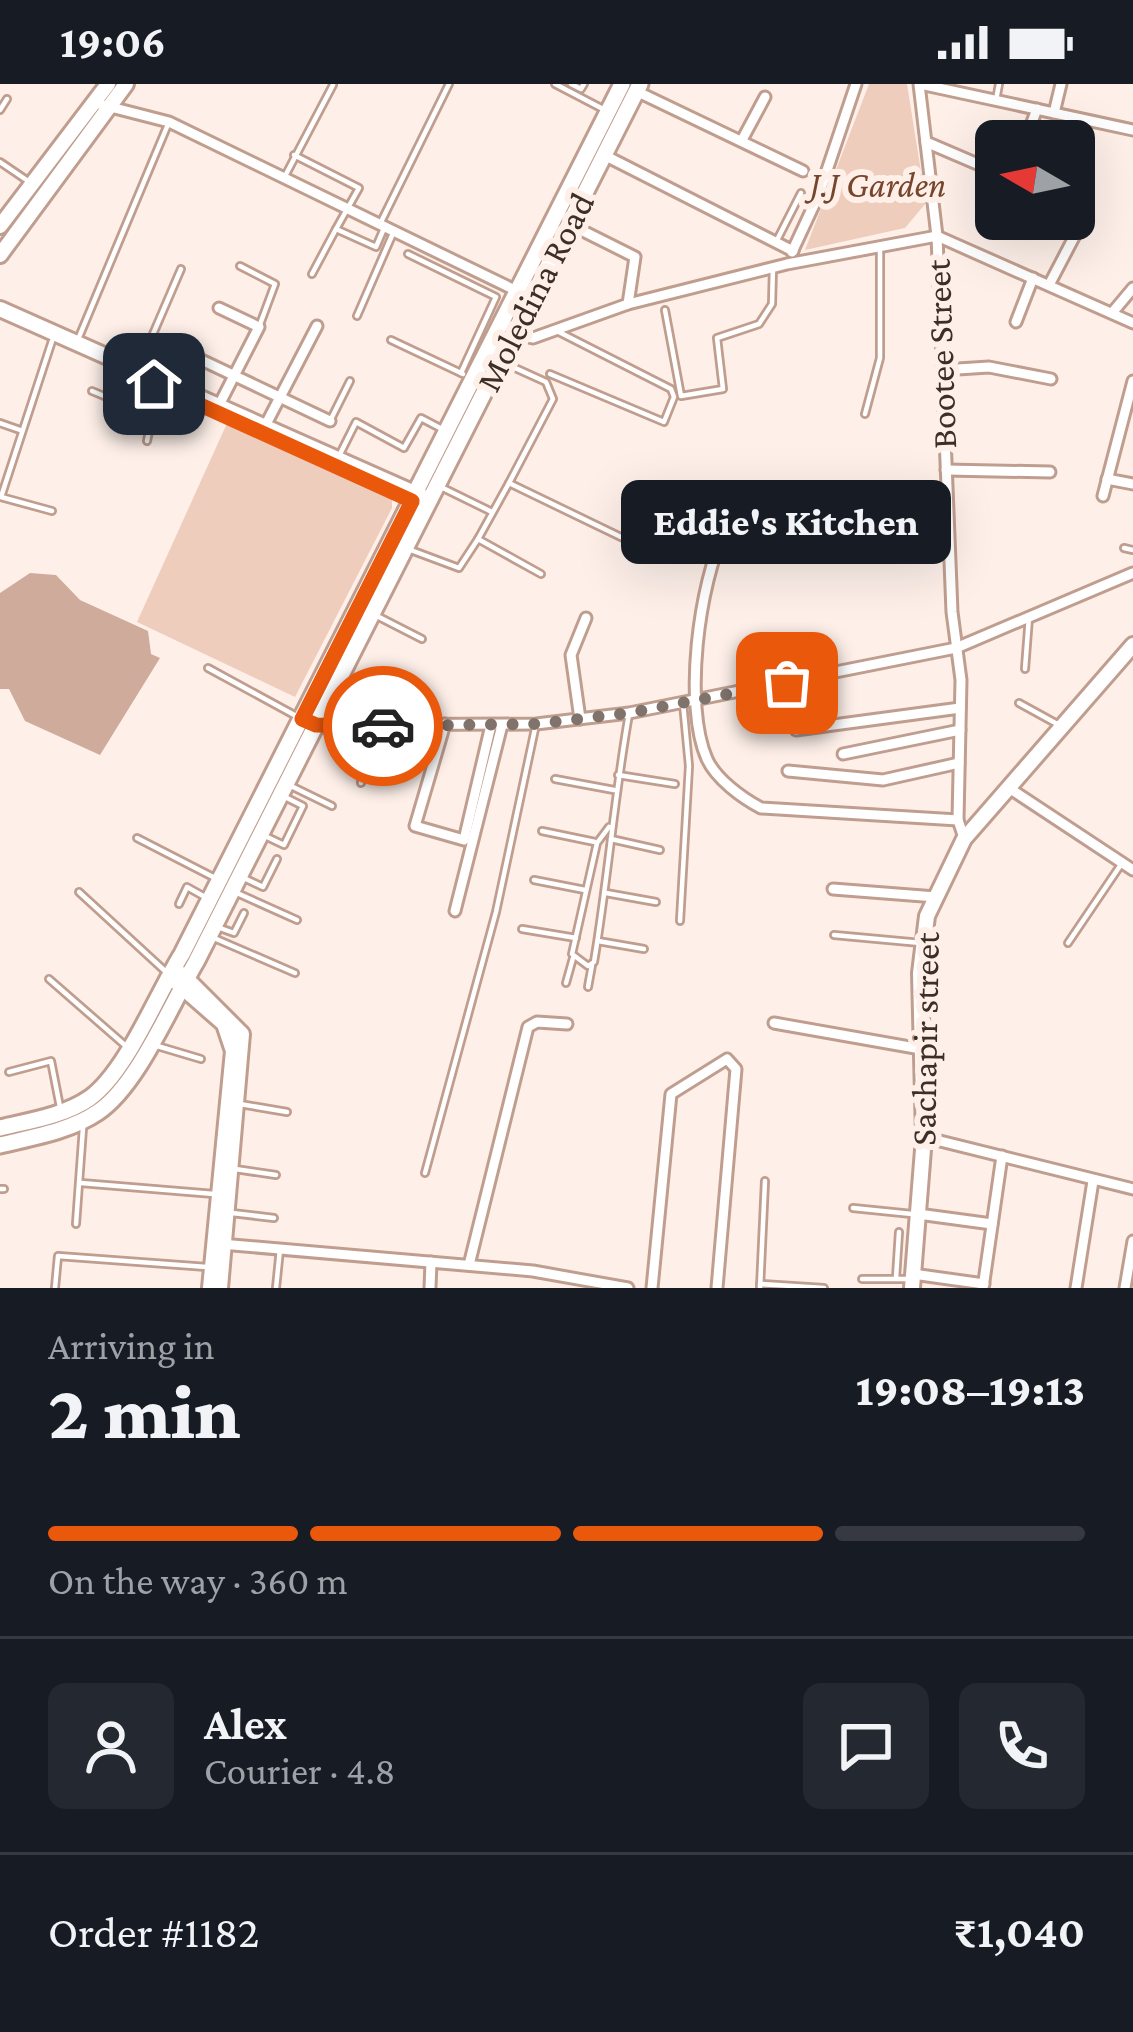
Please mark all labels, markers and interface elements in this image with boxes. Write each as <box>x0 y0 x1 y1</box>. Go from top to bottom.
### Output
text: 19:06 <box>60 17 166 67</box>
north arrow <box>975 120 1095 240</box>
map controls <box>975 120 1095 240</box>
park label: J.J Garden <box>804 165 946 205</box>
street label: Moledina Road <box>468 186 602 398</box>
street label: Bootee Street <box>918 257 964 450</box>
pin <box>103 333 205 435</box>
icon: home <box>121 351 187 417</box>
callout: Eddie's Kitchen <box>622 479 952 563</box>
text: Eddie's Kitchen <box>653 500 919 543</box>
pin <box>736 632 838 734</box>
icon: bag <box>754 650 820 716</box>
courier <box>323 666 443 786</box>
icon: car <box>350 693 416 759</box>
street label: Sachapir street <box>903 931 947 1146</box>
text: Arriving in <box>48 1324 215 1367</box>
text: 19:08–19:13 <box>856 1365 1085 1415</box>
text: 2 min <box>48 1368 241 1455</box>
text: On the way · 360 m <box>48 1559 348 1602</box>
button: person <box>48 1683 174 1809</box>
button: chat <box>803 1683 929 1809</box>
button: phone <box>959 1683 1085 1809</box>
text: Alex <box>204 1699 287 1749</box>
text: Courier · 4.8 <box>204 1749 396 1792</box>
text: Order #1182 <box>48 1907 260 1957</box>
text: ₹1,040 <box>953 1907 1085 1957</box>

